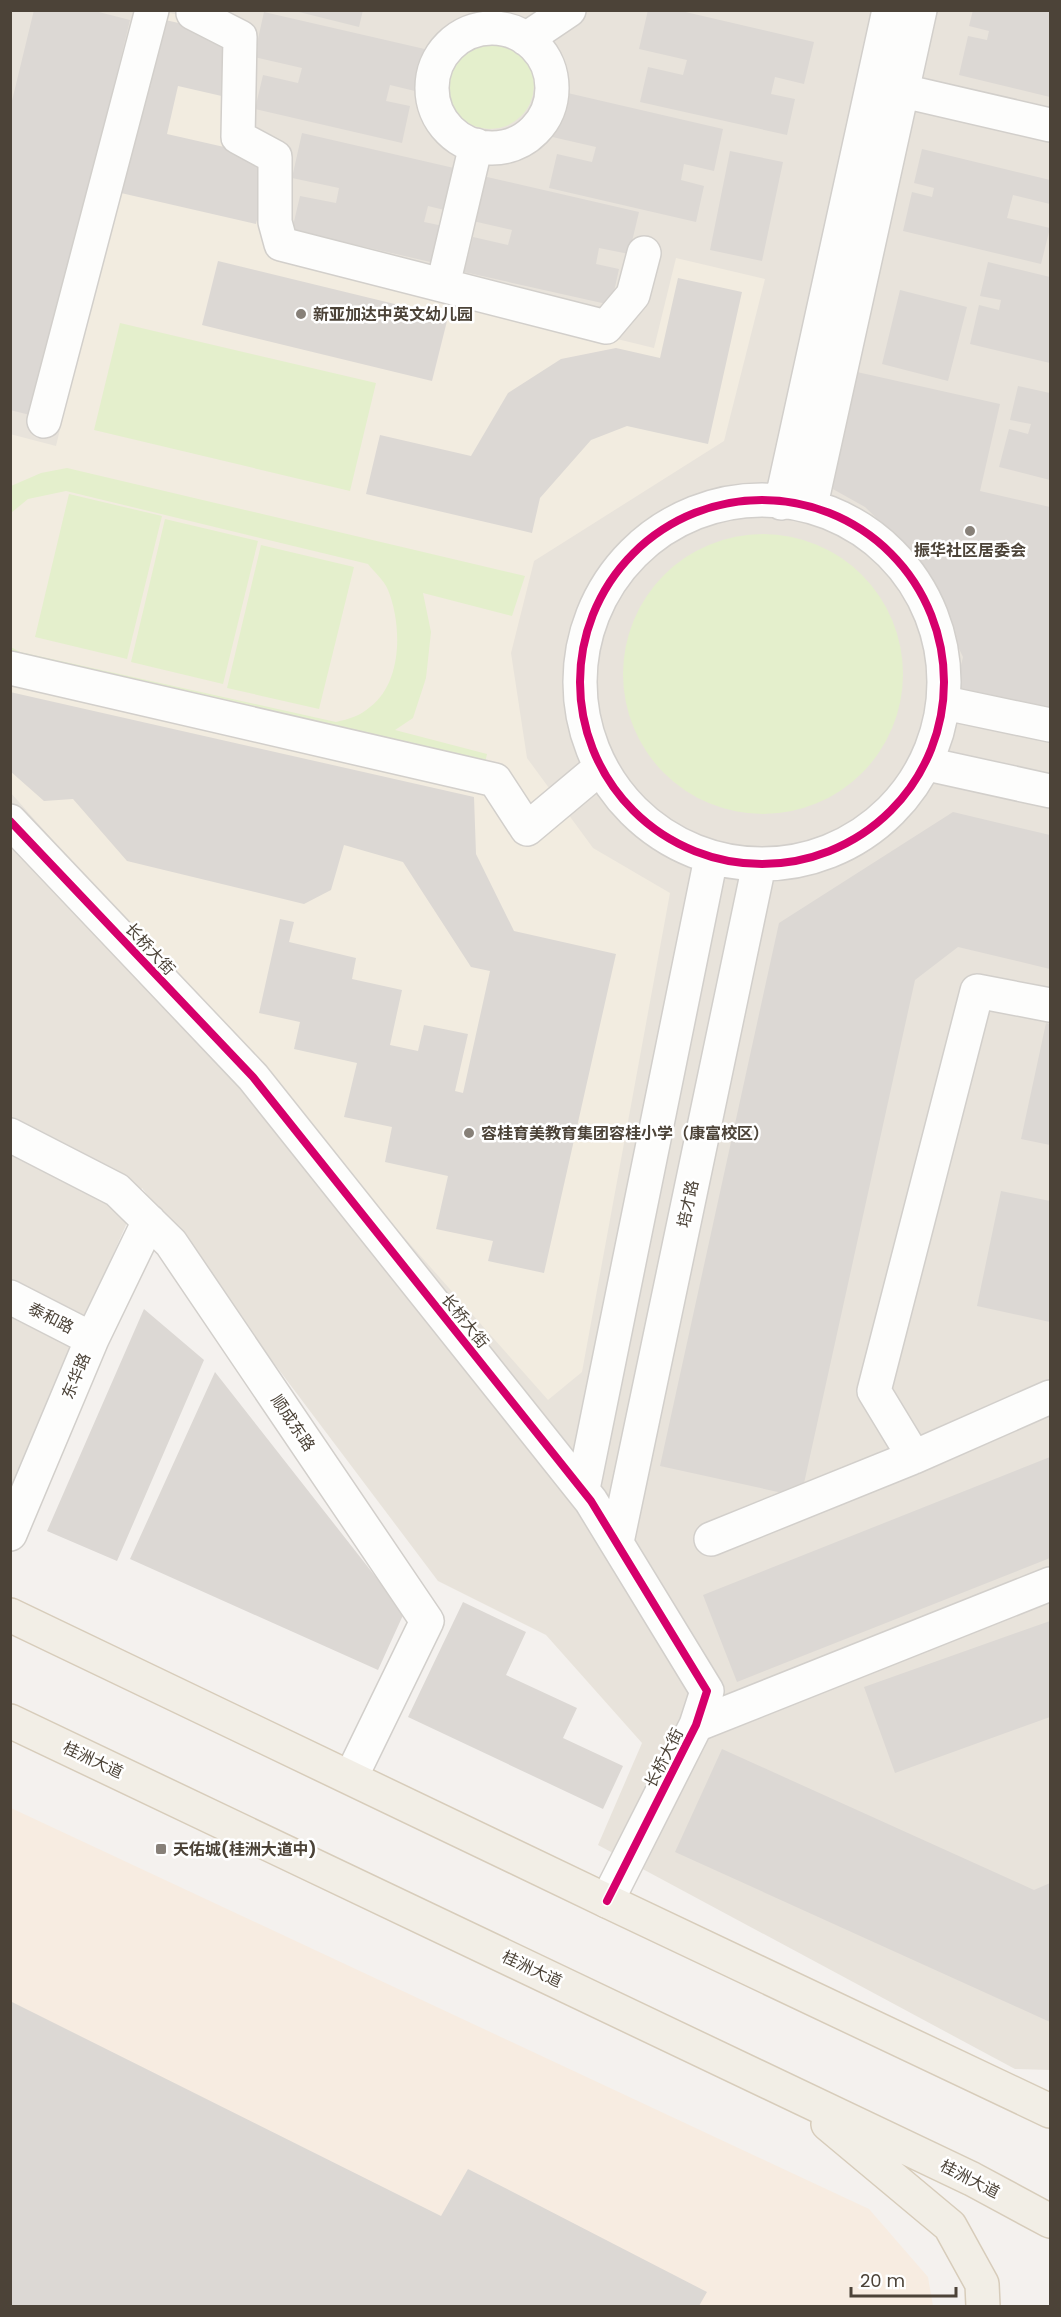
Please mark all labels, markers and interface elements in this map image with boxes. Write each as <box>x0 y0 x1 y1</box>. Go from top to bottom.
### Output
place label: 新亚加达中英文幼儿园 <box>313 303 473 326</box>
marker: 新亚加达中英文幼儿园 <box>294 307 308 321</box>
marker: 振华社区居委会 <box>963 524 977 538</box>
place label: 振华社区居委会 <box>914 539 1026 562</box>
street label: 长桥大街 <box>120 918 180 980</box>
place label: 容桂育美教育集团容桂小学（康富校区） <box>481 1122 769 1145</box>
marker: 容桂育美教育集团容桂小学（康富校区） <box>462 1126 476 1140</box>
street label: 培才路 <box>672 1178 704 1230</box>
street label: 长桥大街 <box>436 1289 494 1353</box>
street label: 泰和路 <box>24 1297 78 1339</box>
street label: 东华路 <box>56 1349 96 1403</box>
street label: 顺成东路 <box>266 1390 320 1456</box>
street label: 长桥大街 <box>639 1724 689 1792</box>
street label: 桂洲大道 <box>59 1736 127 1784</box>
place label: 天佑城(桂洲大道中) <box>173 1838 316 1861</box>
marker: 天佑城(桂洲大道中) <box>154 1842 168 1856</box>
street label: 桂洲大道 <box>498 1945 566 1993</box>
street label: 桂洲大道 <box>936 2154 1004 2204</box>
scale bar <box>851 2260 956 2298</box>
text: 20 m <box>860 2268 905 2293</box>

